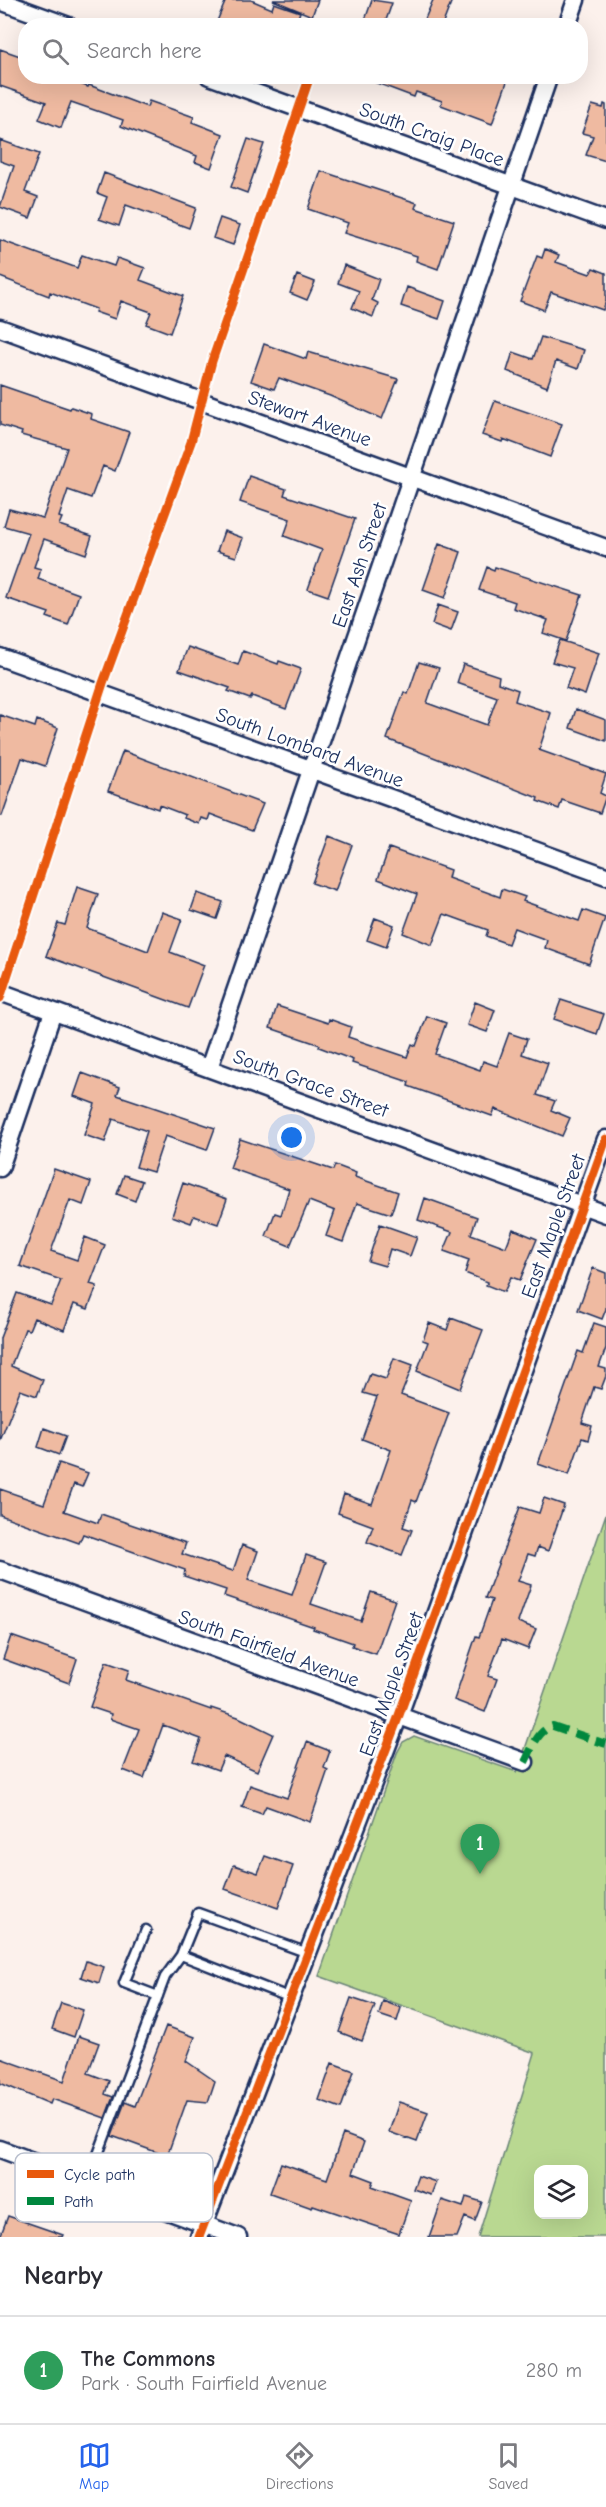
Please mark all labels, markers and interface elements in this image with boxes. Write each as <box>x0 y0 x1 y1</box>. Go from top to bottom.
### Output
search box <box>18 18 588 84</box>
icon: search <box>39 35 72 68</box>
text: Search here <box>87 38 202 64</box>
street label: South Craig Place <box>356 98 507 171</box>
street label: Stewart Avenue <box>245 386 375 451</box>
street label: East Ash Street <box>327 499 392 631</box>
street label: South Lombard Avenue <box>213 703 407 792</box>
street label: South Grace Street <box>230 1045 393 1123</box>
your location <box>277 1123 306 1152</box>
street label: East Maple Street <box>517 1150 591 1302</box>
street label: South Fairfield Avenue <box>175 1605 362 1692</box>
street label: East Maple Street <box>355 1608 429 1760</box>
pin: 1 <box>460 1824 500 1874</box>
legend <box>15 2153 213 2222</box>
map controls <box>534 2165 588 2219</box>
button: layers <box>534 2165 588 2219</box>
text: Cycle path <box>64 2166 135 2184</box>
text: Path <box>64 2193 94 2211</box>
text: Nearby <box>24 2261 103 2291</box>
text: The Commons <box>81 2346 215 2372</box>
text: 1 <box>40 2359 47 2382</box>
text: 280 m <box>526 2359 582 2382</box>
text: Park · South Fairfield Avenue <box>81 2372 327 2395</box>
tab: Map <box>78 2439 111 2493</box>
tab: Directions <box>266 2439 333 2493</box>
tab: Saved <box>488 2439 528 2493</box>

